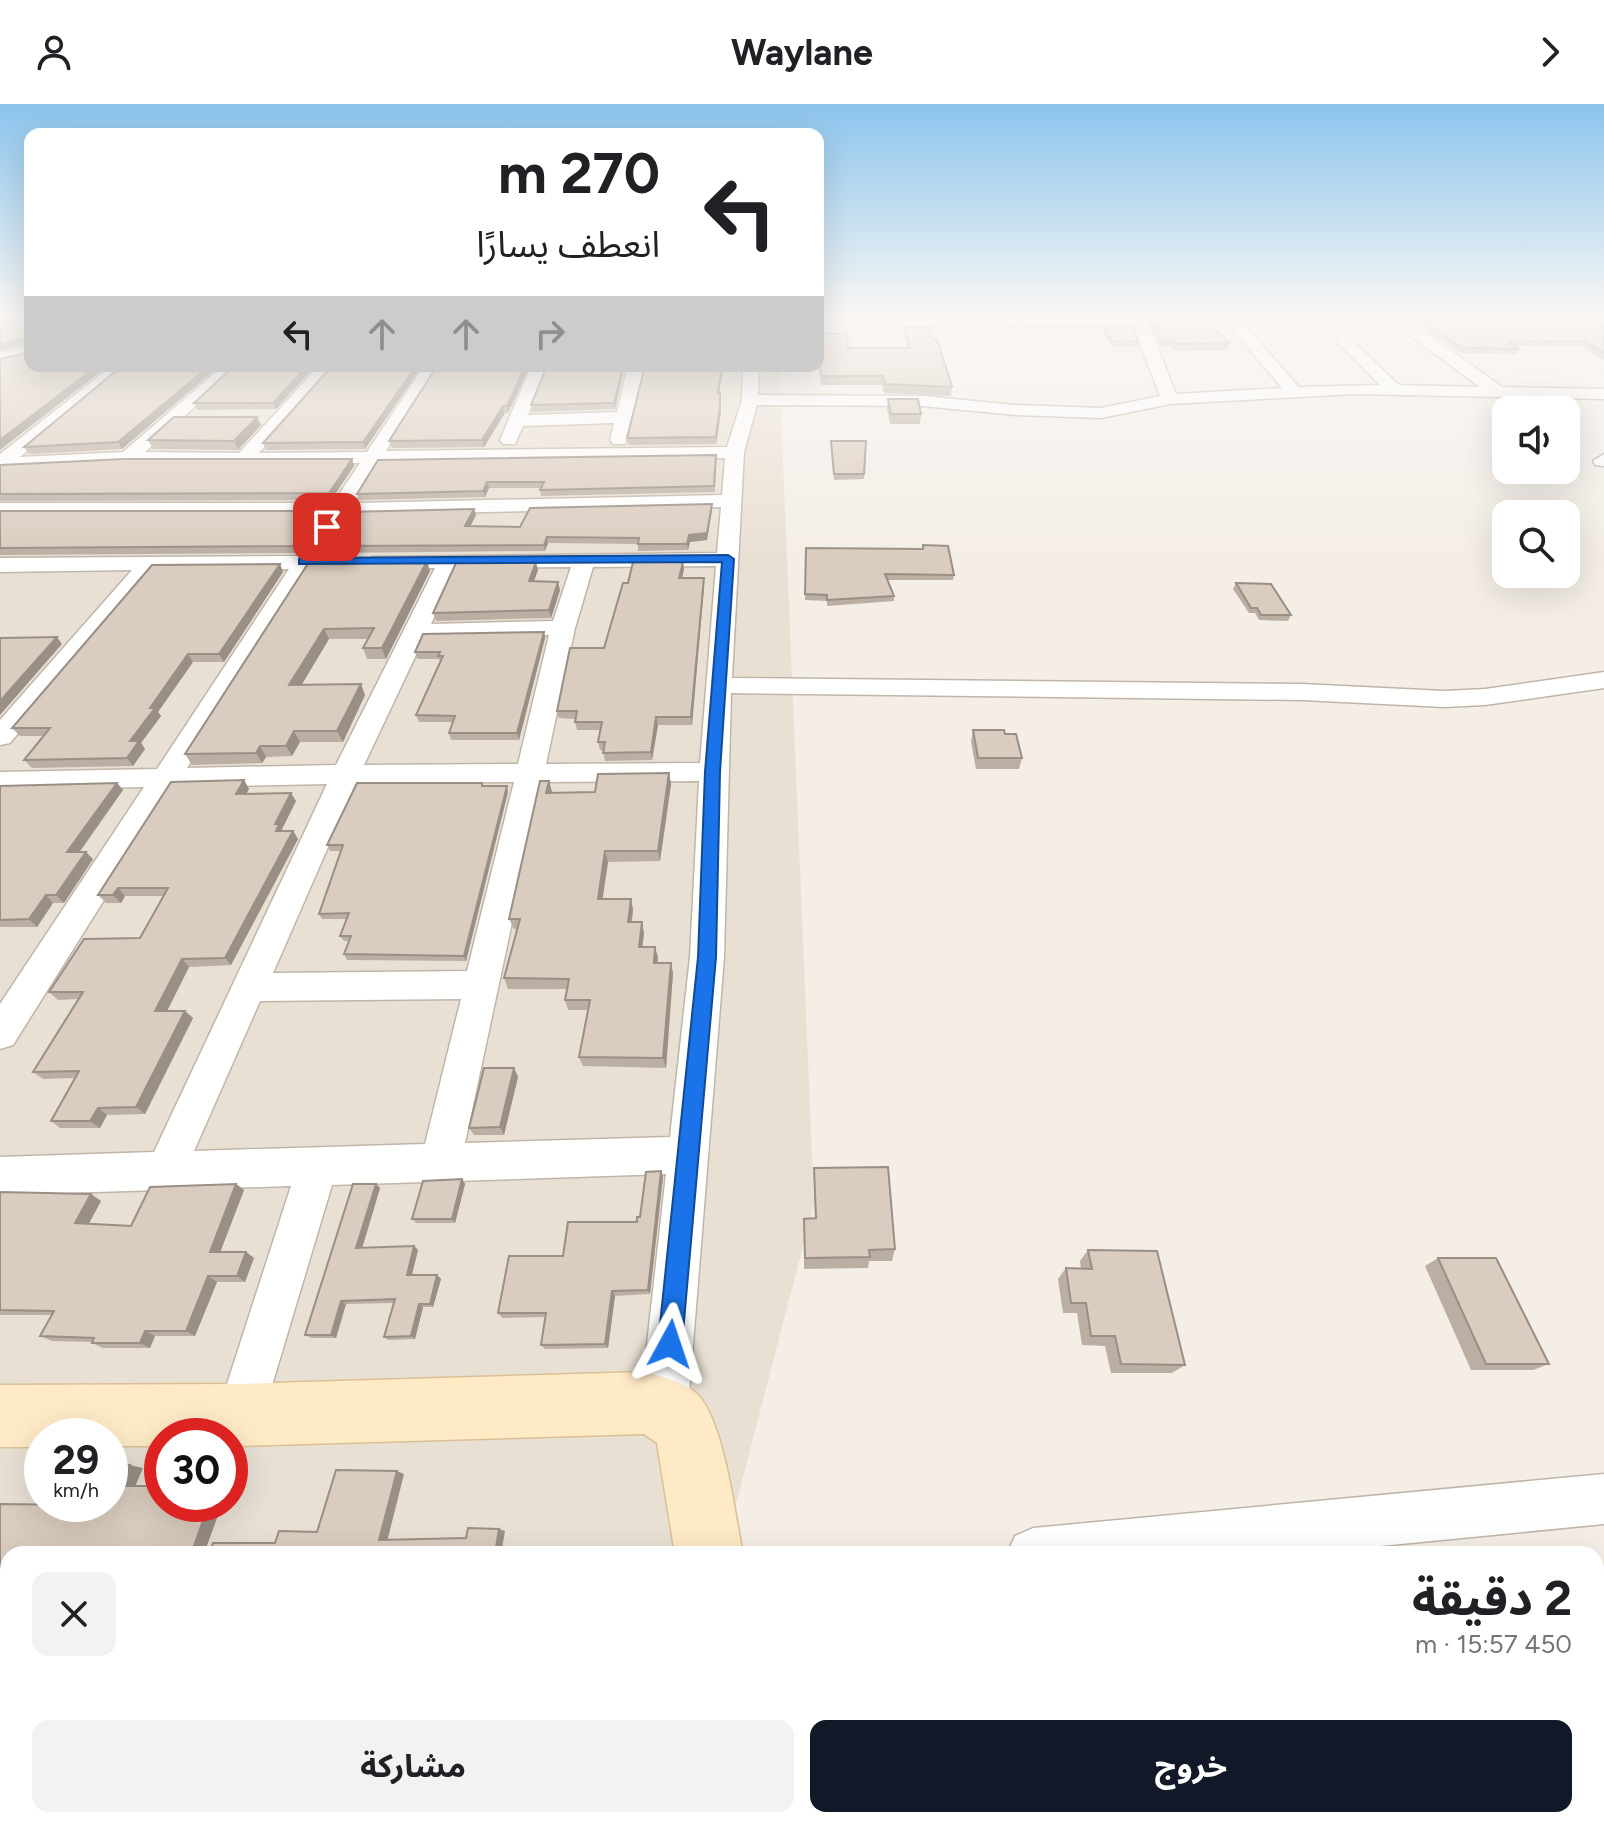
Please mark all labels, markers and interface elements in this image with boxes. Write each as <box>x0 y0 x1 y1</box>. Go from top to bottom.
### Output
icon: person <box>32 30 76 74</box>
icon: forward <box>1528 30 1572 74</box>
text: Waylane <box>731 31 873 74</box>
text: 270 m <box>498 140 660 207</box>
icon: left <box>688 160 792 264</box>
text: انعطف يسارًا <box>476 223 660 266</box>
icon: left <box>276 312 320 356</box>
icon: ahead <box>360 312 404 356</box>
icon: ahead <box>444 312 488 356</box>
icon: right <box>528 312 572 356</box>
map controls <box>1492 396 1580 588</box>
button: sound <box>1492 396 1580 484</box>
pin <box>293 493 361 561</box>
button: search <box>1492 500 1580 588</box>
icon: arrive <box>305 505 349 549</box>
position arrow <box>628 1302 712 1386</box>
speed limit sign: 30 <box>144 1418 248 1522</box>
text: 29 <box>53 1436 99 1484</box>
text: km/h <box>53 1478 99 1502</box>
text: 2 دقيقة <box>1412 1569 1572 1627</box>
button: close <box>32 1572 116 1656</box>
text: 450 m · 15:57 <box>1415 1628 1572 1660</box>
button: مشاركة <box>32 1720 794 1812</box>
button: خروج <box>810 1720 1572 1812</box>

